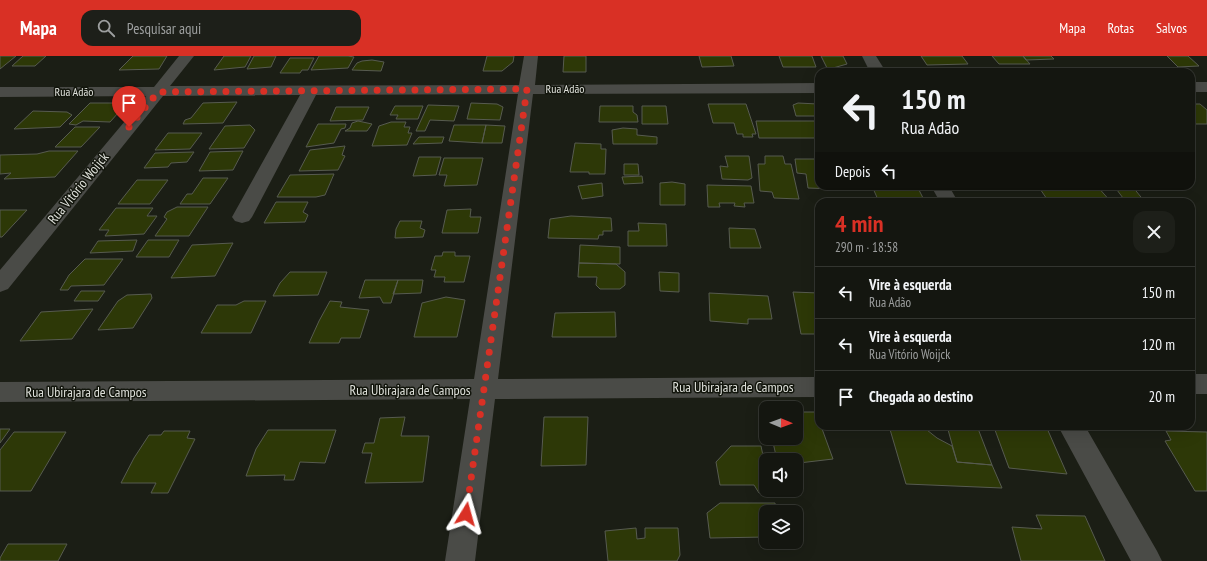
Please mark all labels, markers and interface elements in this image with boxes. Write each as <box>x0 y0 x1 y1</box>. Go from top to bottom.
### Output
search box <box>81 10 361 46</box>
text: Mapa <box>20 16 57 40</box>
icon: search <box>95 17 117 39</box>
text: Pesquisar aqui <box>127 19 201 38</box>
text: Mapa <box>1059 19 1086 37</box>
text: Rotas <box>1108 19 1134 37</box>
text: Salvos <box>1156 19 1187 37</box>
text: 150 m <box>901 80 965 117</box>
street label: Rua Adão <box>546 81 584 96</box>
street label: Rua Adão <box>55 84 93 99</box>
icon: left <box>835 84 887 136</box>
pin <box>112 86 146 127</box>
icon: arrive <box>118 92 140 114</box>
text: Rua Adão <box>901 116 959 139</box>
street label: Rua Vitório Woijck <box>43 148 113 228</box>
icon: left <box>878 160 900 182</box>
text: Depois <box>835 162 870 181</box>
text: 4 min <box>835 208 883 239</box>
button: close <box>1133 211 1175 253</box>
text: 290 m · 18:58 <box>835 239 898 256</box>
text: Vire à esquerda <box>869 275 952 294</box>
icon: left <box>835 282 857 304</box>
text: 150 m <box>1142 283 1175 302</box>
text: Rua Adão <box>869 294 911 311</box>
text: Vire à esquerda <box>869 327 952 346</box>
icon: left <box>835 334 857 356</box>
text: 120 m <box>1142 335 1175 354</box>
text: Rua Vitório Woijck <box>869 346 950 363</box>
street label: Rua Ubirajara de Campos <box>673 378 794 396</box>
street label: Rua Ubirajara de Campos <box>350 381 471 399</box>
street label: Rua Ubirajara de Campos <box>26 383 147 401</box>
icon: arrive <box>835 386 857 408</box>
text: Chegada ao destino <box>869 387 973 406</box>
text: 20 m <box>1149 387 1175 406</box>
north arrow <box>759 401 803 445</box>
map controls <box>759 401 803 549</box>
button: sound <box>759 453 803 497</box>
position arrow <box>445 493 487 535</box>
button: layers <box>759 505 803 549</box>

